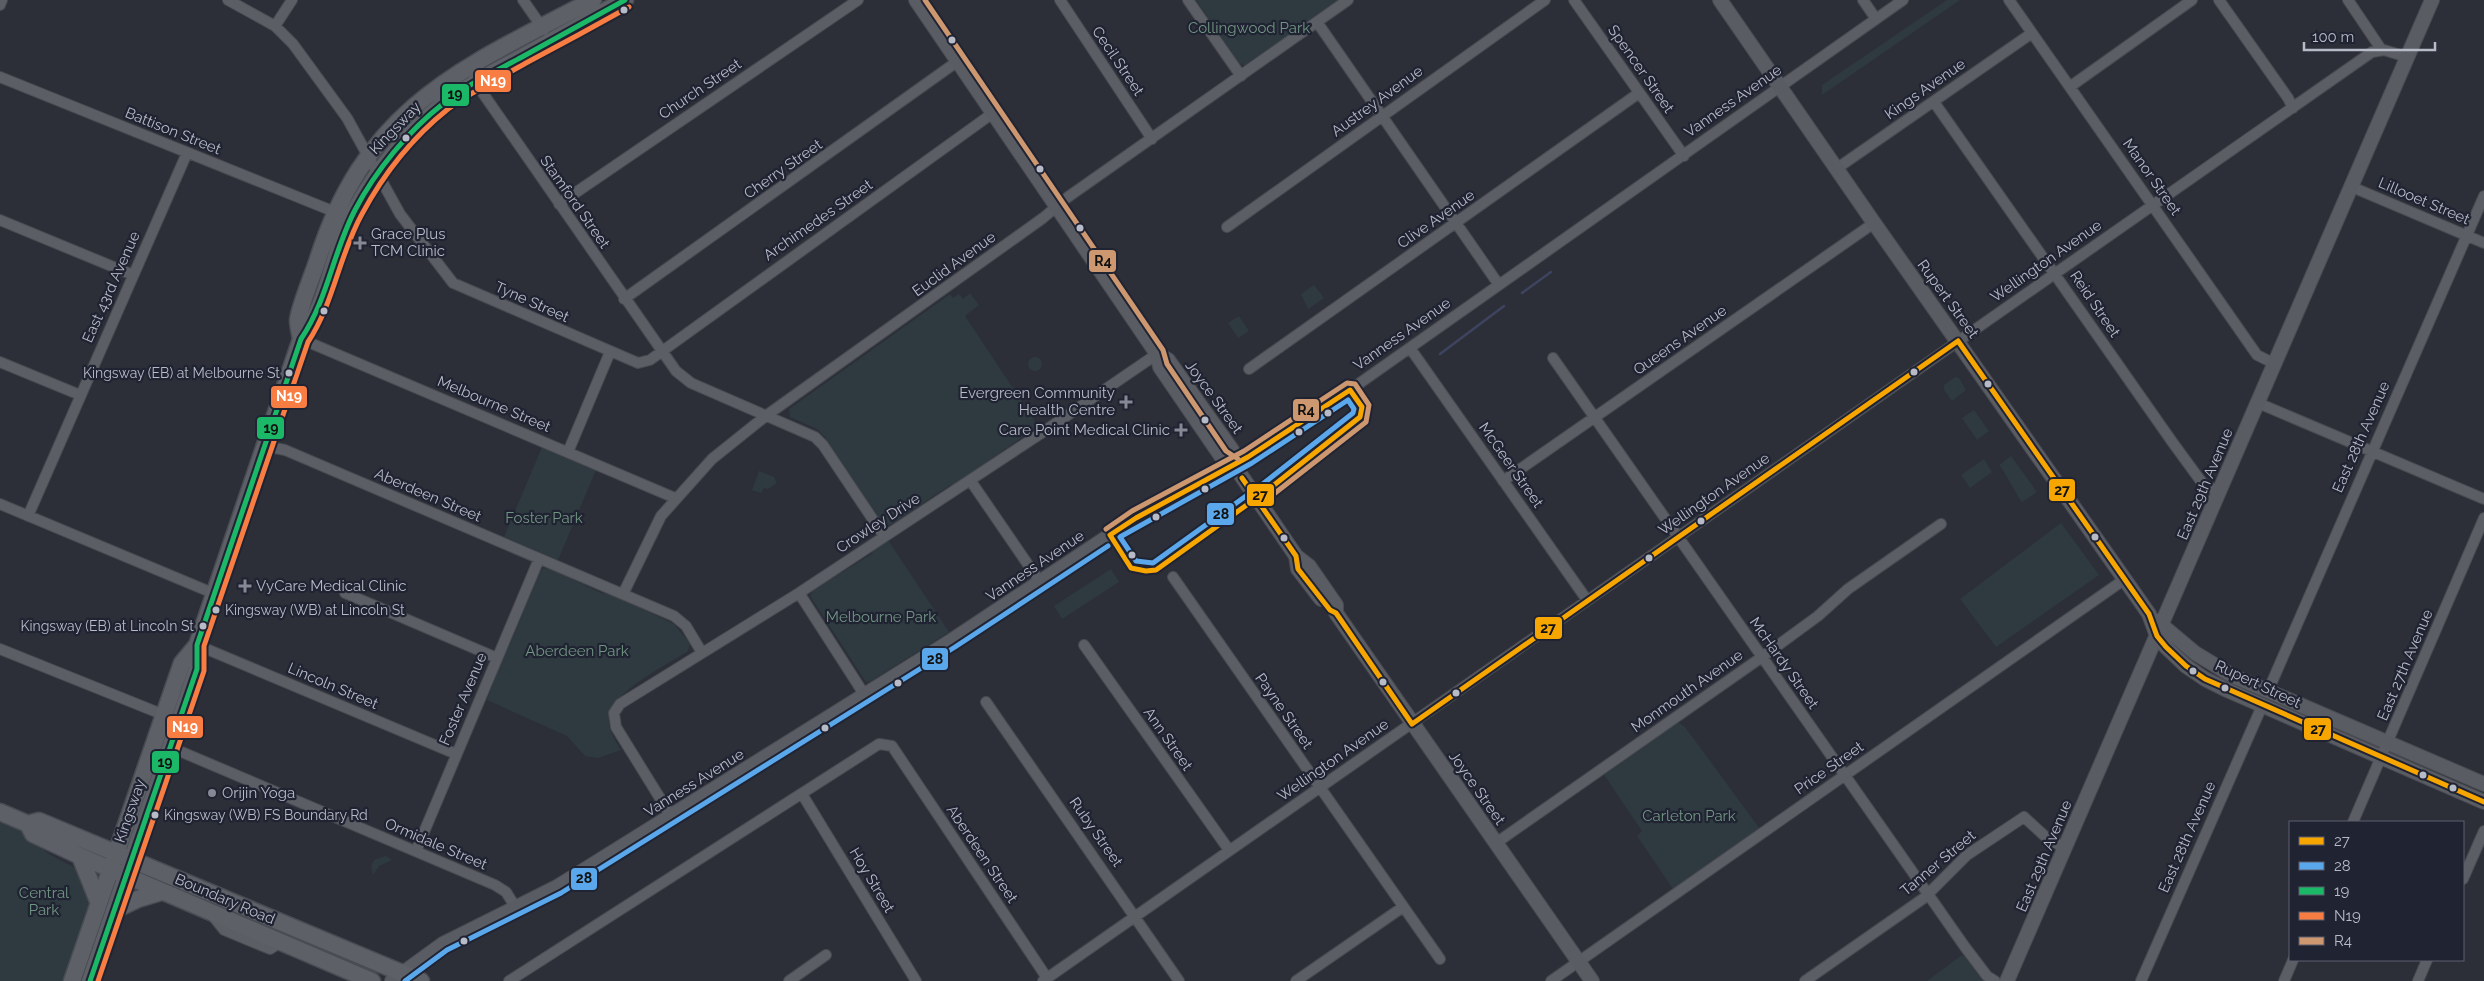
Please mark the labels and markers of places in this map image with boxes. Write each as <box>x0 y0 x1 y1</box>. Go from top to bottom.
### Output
unlabelled marker <box>619 5 629 15</box>
unlabelled marker <box>947 35 957 45</box>
unlabelled marker <box>401 133 411 143</box>
unlabelled marker <box>1035 164 1045 174</box>
unlabelled marker <box>1075 223 1085 233</box>
place label: Grace Plus TCM Clinic <box>371 225 446 260</box>
marker: Grace Plus TCM Clinic <box>353 236 367 250</box>
unlabelled marker <box>319 306 329 316</box>
place label: Kingsway (EB) at Melbourne St <box>83 365 280 381</box>
unlabelled marker <box>1909 367 1919 377</box>
marker: Kingsway (EB) at Melbourne St <box>284 368 294 378</box>
unlabelled marker <box>1983 379 1993 389</box>
place label: Evergreen Community Health Centre <box>959 384 1115 419</box>
marker: Evergreen Community Health Centre <box>1119 395 1133 409</box>
unlabelled marker <box>1323 408 1333 418</box>
unlabelled marker <box>1200 415 1210 425</box>
place label: Care Point Medical Clinic <box>999 421 1170 439</box>
marker: Care Point Medical Clinic <box>1174 423 1188 437</box>
unlabelled marker <box>1294 427 1304 437</box>
unlabelled marker <box>1200 484 1210 494</box>
unlabelled marker <box>1151 512 1161 522</box>
unlabelled marker <box>1696 516 1706 526</box>
unlabelled marker <box>2090 532 2100 542</box>
unlabelled marker <box>1279 533 1289 543</box>
unlabelled marker <box>1127 550 1137 560</box>
unlabelled marker <box>1644 553 1654 563</box>
place label: VyCare Medical Clinic <box>256 577 406 595</box>
marker: VyCare Medical Clinic <box>238 579 252 593</box>
place label: Kingsway (WB) at Lincoln St <box>225 602 405 618</box>
marker: Kingsway (WB) at Lincoln St <box>211 605 221 615</box>
place label: Kingsway (EB) at Lincoln St <box>20 618 194 634</box>
marker: Kingsway (EB) at Lincoln St <box>198 621 208 631</box>
unlabelled marker <box>2188 666 2198 676</box>
unlabelled marker <box>1378 677 1388 687</box>
unlabelled marker <box>893 678 903 688</box>
unlabelled marker <box>2220 683 2230 693</box>
unlabelled marker <box>1451 688 1461 698</box>
unlabelled marker <box>820 723 830 733</box>
unlabelled marker <box>2418 770 2428 780</box>
unlabelled marker <box>2448 783 2458 793</box>
place label: Orijin Yoga <box>222 784 295 802</box>
marker: Orijin Yoga <box>206 787 218 799</box>
place label: Kingsway (WB) FS Boundary Rd <box>164 807 368 823</box>
marker: Kingsway (WB) FS Boundary Rd <box>150 810 160 820</box>
unlabelled marker <box>459 936 469 946</box>

